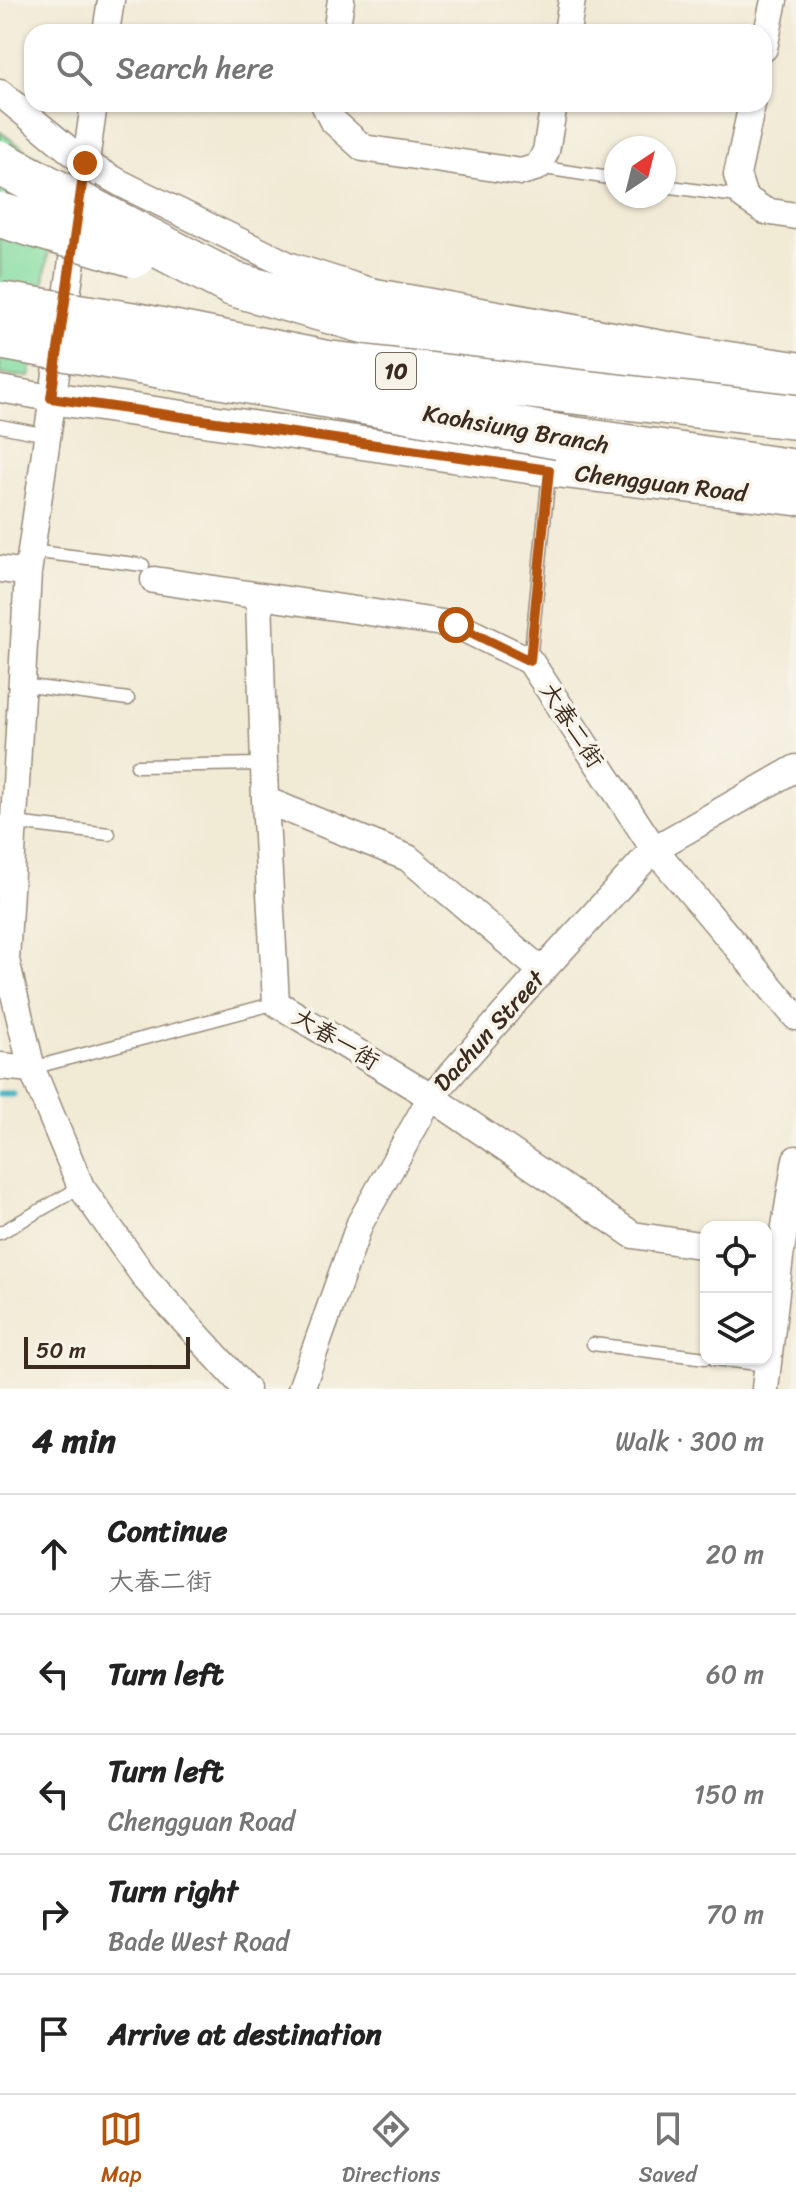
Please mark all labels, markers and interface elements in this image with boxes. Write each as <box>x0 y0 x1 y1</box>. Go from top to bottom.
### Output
search box <box>24 24 772 112</box>
text: Search here <box>116 41 274 95</box>
icon: search <box>52 46 96 90</box>
north arrow <box>604 136 676 208</box>
route end <box>67 145 103 181</box>
road number: 10 <box>376 353 416 389</box>
street label: Kaohsiung Branch <box>420 392 612 466</box>
street label: Chengguan Road <box>573 452 751 515</box>
route start <box>438 607 474 643</box>
street label: 大春二街 <box>528 673 616 777</box>
street label: Dachun Street <box>423 959 556 1102</box>
street label: 大春一街 <box>284 996 388 1082</box>
map controls <box>700 1221 772 1365</box>
button: locate <box>700 1221 772 1293</box>
button: layers <box>700 1293 772 1365</box>
text: 50 m <box>36 1331 86 1370</box>
scale bar <box>24 1333 190 1369</box>
text: 4 min <box>32 1411 116 1471</box>
text: Walk · 300 m <box>615 1418 764 1464</box>
text: Continue <box>108 1504 227 1558</box>
text: 20 m <box>706 1531 764 1577</box>
icon: ahead <box>32 1532 76 1576</box>
text: 大春二街 <box>108 1558 212 1604</box>
text: Turn left <box>108 1647 224 1701</box>
text: 60 m <box>706 1651 764 1697</box>
icon: left <box>32 1652 76 1696</box>
text: Turn left <box>108 1744 224 1798</box>
text: 150 m <box>694 1771 764 1817</box>
icon: left <box>32 1772 76 1816</box>
text: Chengguan Road <box>108 1798 295 1844</box>
text: Turn right <box>108 1864 238 1918</box>
text: 70 m <box>706 1891 764 1937</box>
icon: right <box>32 1892 76 1936</box>
text: Bade West Road <box>108 1918 289 1964</box>
text: Arrive at destination <box>108 2007 382 2061</box>
icon: arrive <box>32 2012 76 2056</box>
tab: Map <box>99 2107 143 2194</box>
tab: Directions <box>342 2107 440 2194</box>
tab: Saved <box>639 2107 697 2194</box>

